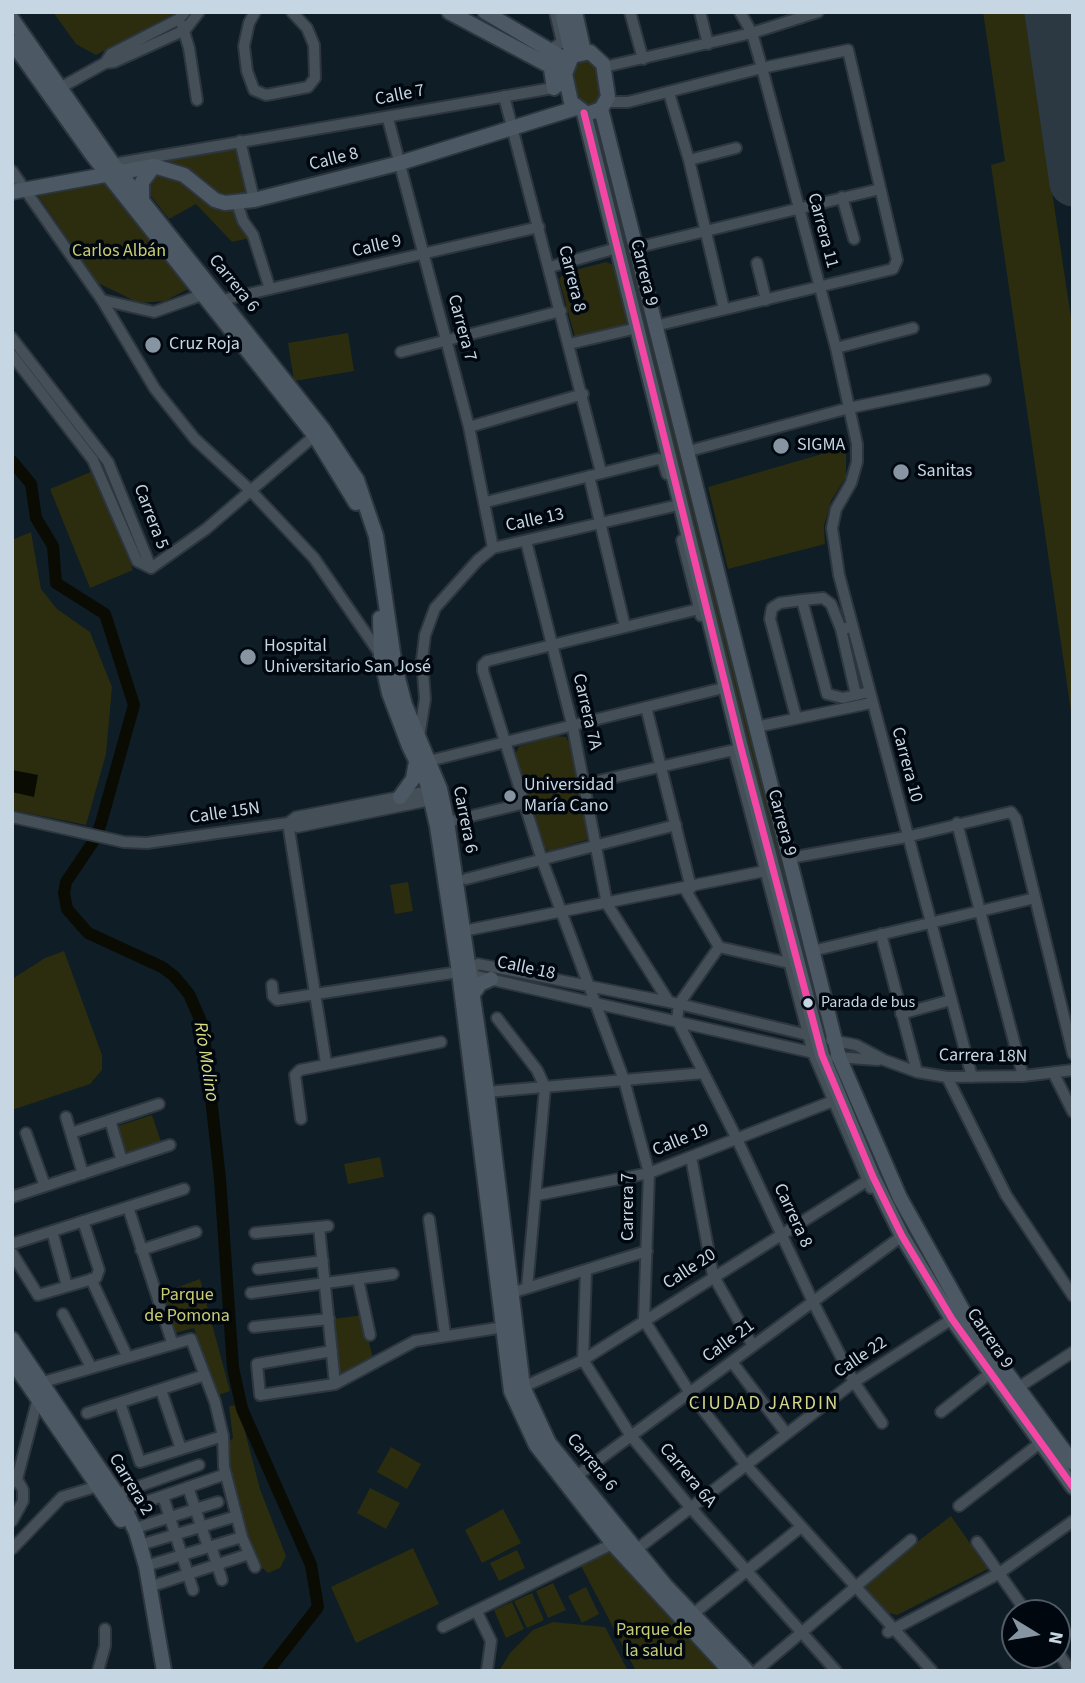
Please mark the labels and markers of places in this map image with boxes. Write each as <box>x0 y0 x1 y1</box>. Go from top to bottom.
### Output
place label: Cruz Roja <box>169 334 240 356</box>
marker: Cruz Roja <box>143 335 163 355</box>
place label: SIGMA <box>797 435 845 457</box>
marker: SIGMA <box>771 436 791 456</box>
place label: Sanitas <box>917 461 972 483</box>
marker: Sanitas <box>891 462 911 482</box>
place label: Hospital Universitario San José <box>264 636 431 678</box>
marker: Hospital Universitario San José <box>238 647 258 667</box>
place label: Universidad María Cano <box>524 775 614 818</box>
marker: Universidad María Cano <box>502 788 518 804</box>
place label: Parada de bus <box>821 993 915 1013</box>
marker: Parada de bus <box>801 996 815 1010</box>

